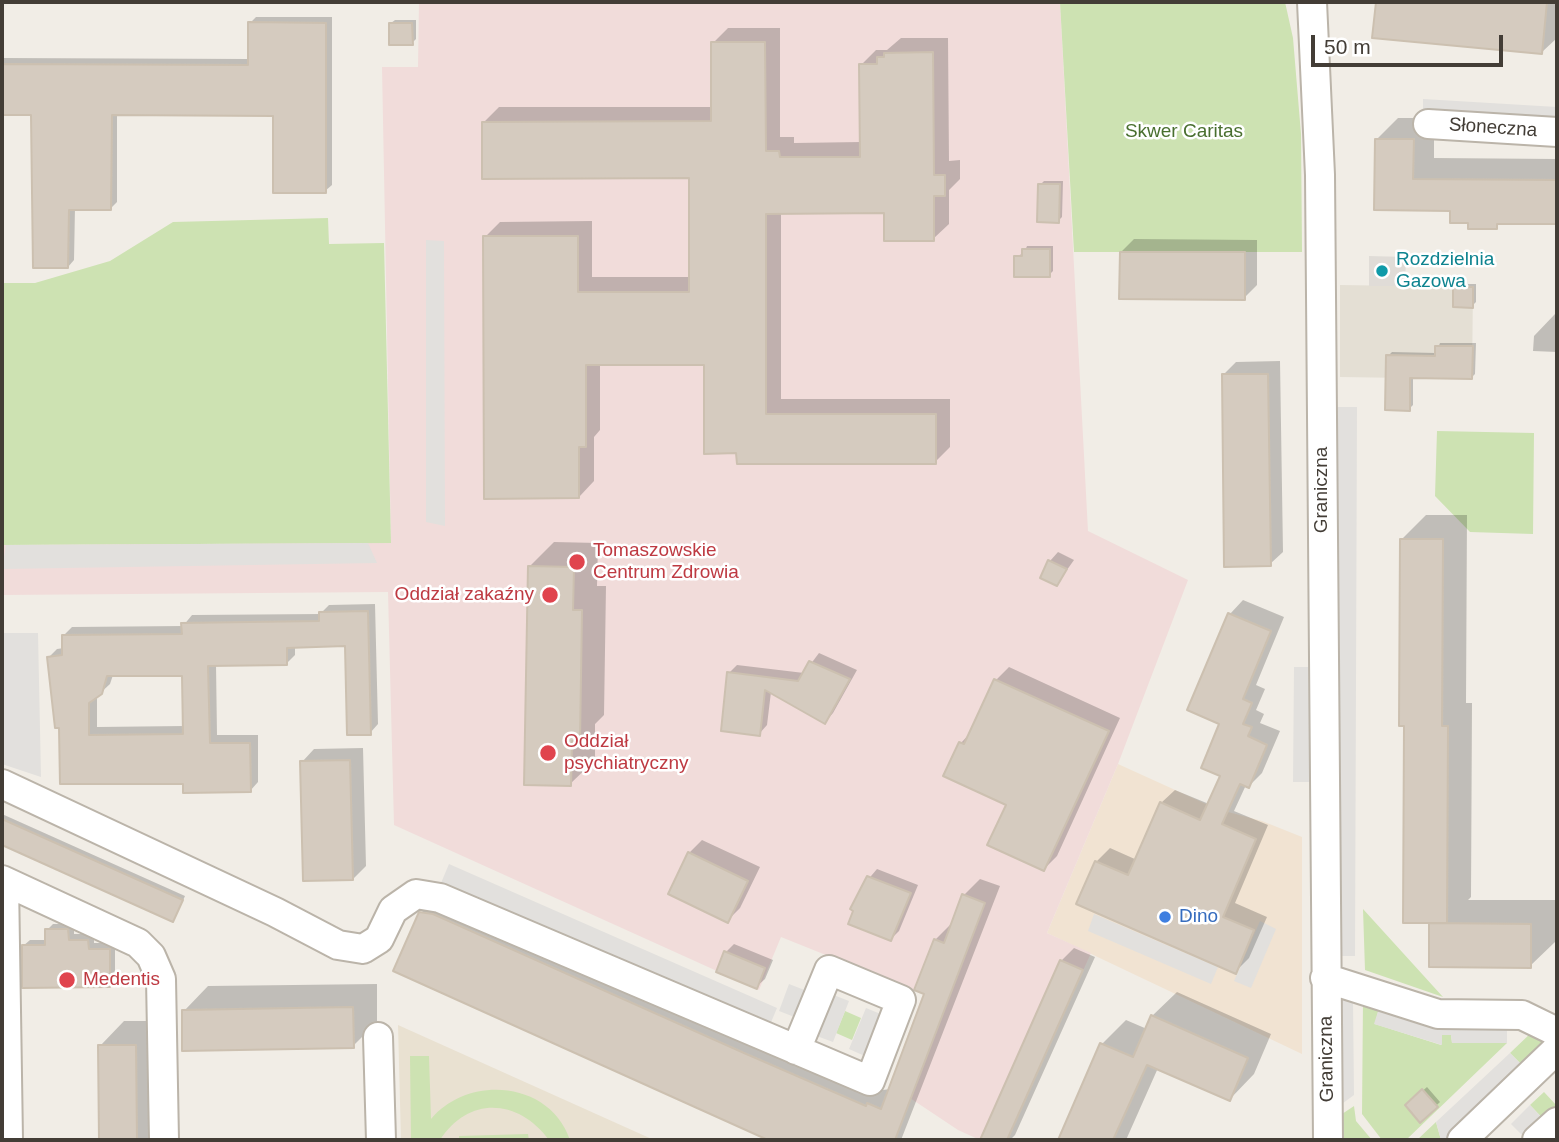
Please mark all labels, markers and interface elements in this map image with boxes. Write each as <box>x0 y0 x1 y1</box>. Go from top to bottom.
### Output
scale bar <box>1314 21 1506 65</box>
text: 50 m <box>1324 35 1371 58</box>
street label: Słoneczna <box>1448 114 1538 142</box>
park label: Skwer Caritas <box>1125 121 1243 143</box>
place label: Rozdzielnia Gazowa <box>1396 249 1494 293</box>
marker: Rozdzielnia Gazowa <box>1374 263 1390 279</box>
street label: Graniczna <box>1311 447 1333 533</box>
place label: Tomaszowskie Centrum Zdrowia <box>593 540 739 584</box>
marker: Tomaszowskie Centrum Zdrowia <box>567 552 587 572</box>
place label: Oddział zakaźny <box>395 584 534 606</box>
marker: Oddział zakaźny <box>540 585 560 605</box>
place label: Oddział psychiatryczny <box>564 731 689 775</box>
marker: Oddział psychiatryczny <box>538 743 558 763</box>
place label: Dino <box>1179 906 1218 928</box>
marker: Dino <box>1157 909 1173 925</box>
place label: Medentis <box>83 969 160 991</box>
marker: Medentis <box>57 970 77 990</box>
street label: Graniczna <box>1315 1016 1339 1102</box>

